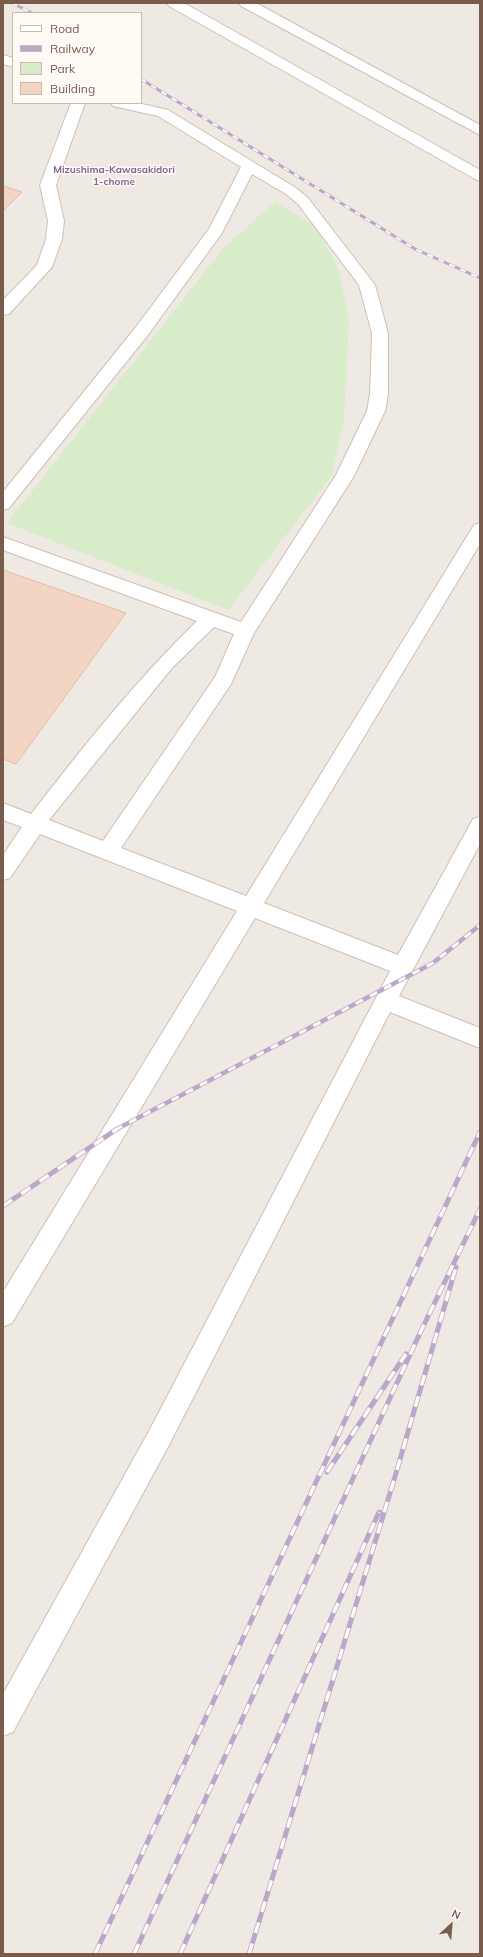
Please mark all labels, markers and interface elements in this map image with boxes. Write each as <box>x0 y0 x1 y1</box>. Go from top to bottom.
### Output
legend <box>12 12 142 104</box>
text: Road <box>50 21 79 36</box>
text: Railway <box>50 41 95 56</box>
text: Park <box>50 61 75 76</box>
text: Building <box>50 81 95 96</box>
district label: Mizushima-Kawasakidori 1-chome <box>53 164 175 188</box>
north arrow <box>431 1905 471 1945</box>
text: N <box>449 1906 463 1922</box>

